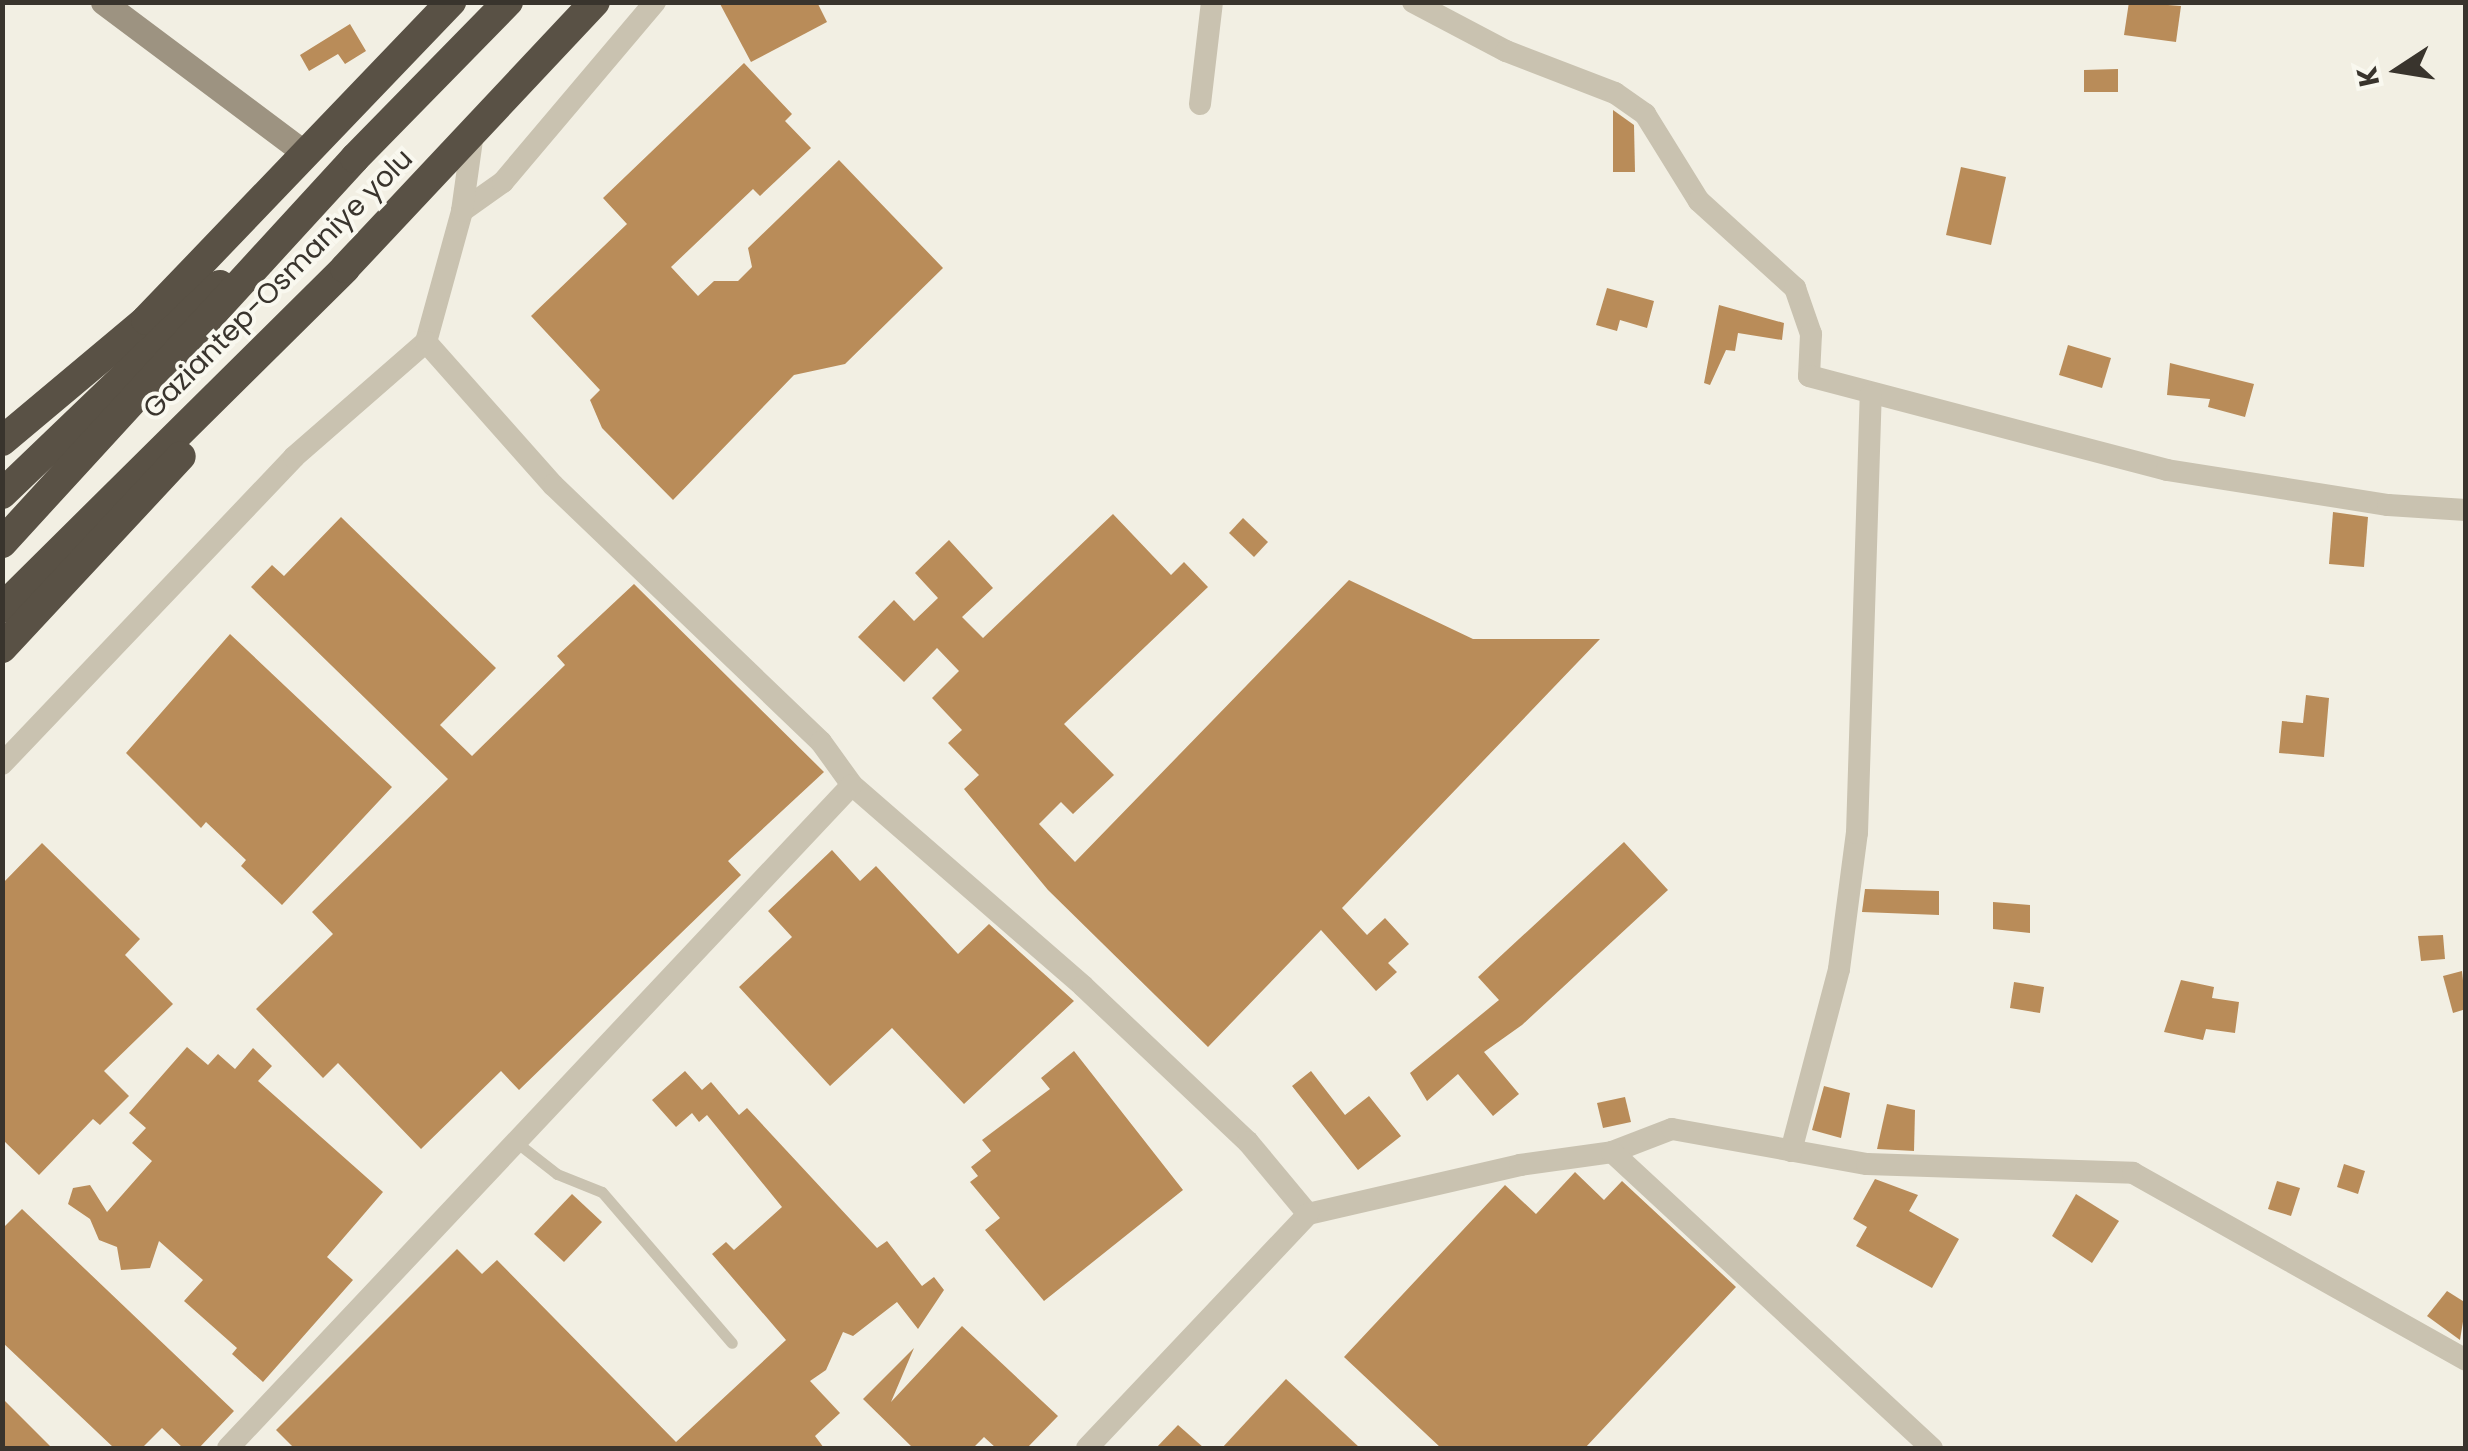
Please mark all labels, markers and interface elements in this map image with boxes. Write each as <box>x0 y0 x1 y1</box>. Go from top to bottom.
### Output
north arrow <box>2348 20 2448 120</box>
text: K <box>2347 63 2389 90</box>
street label: Gaziantep-Osmaniye yolu <box>136 142 420 426</box>

